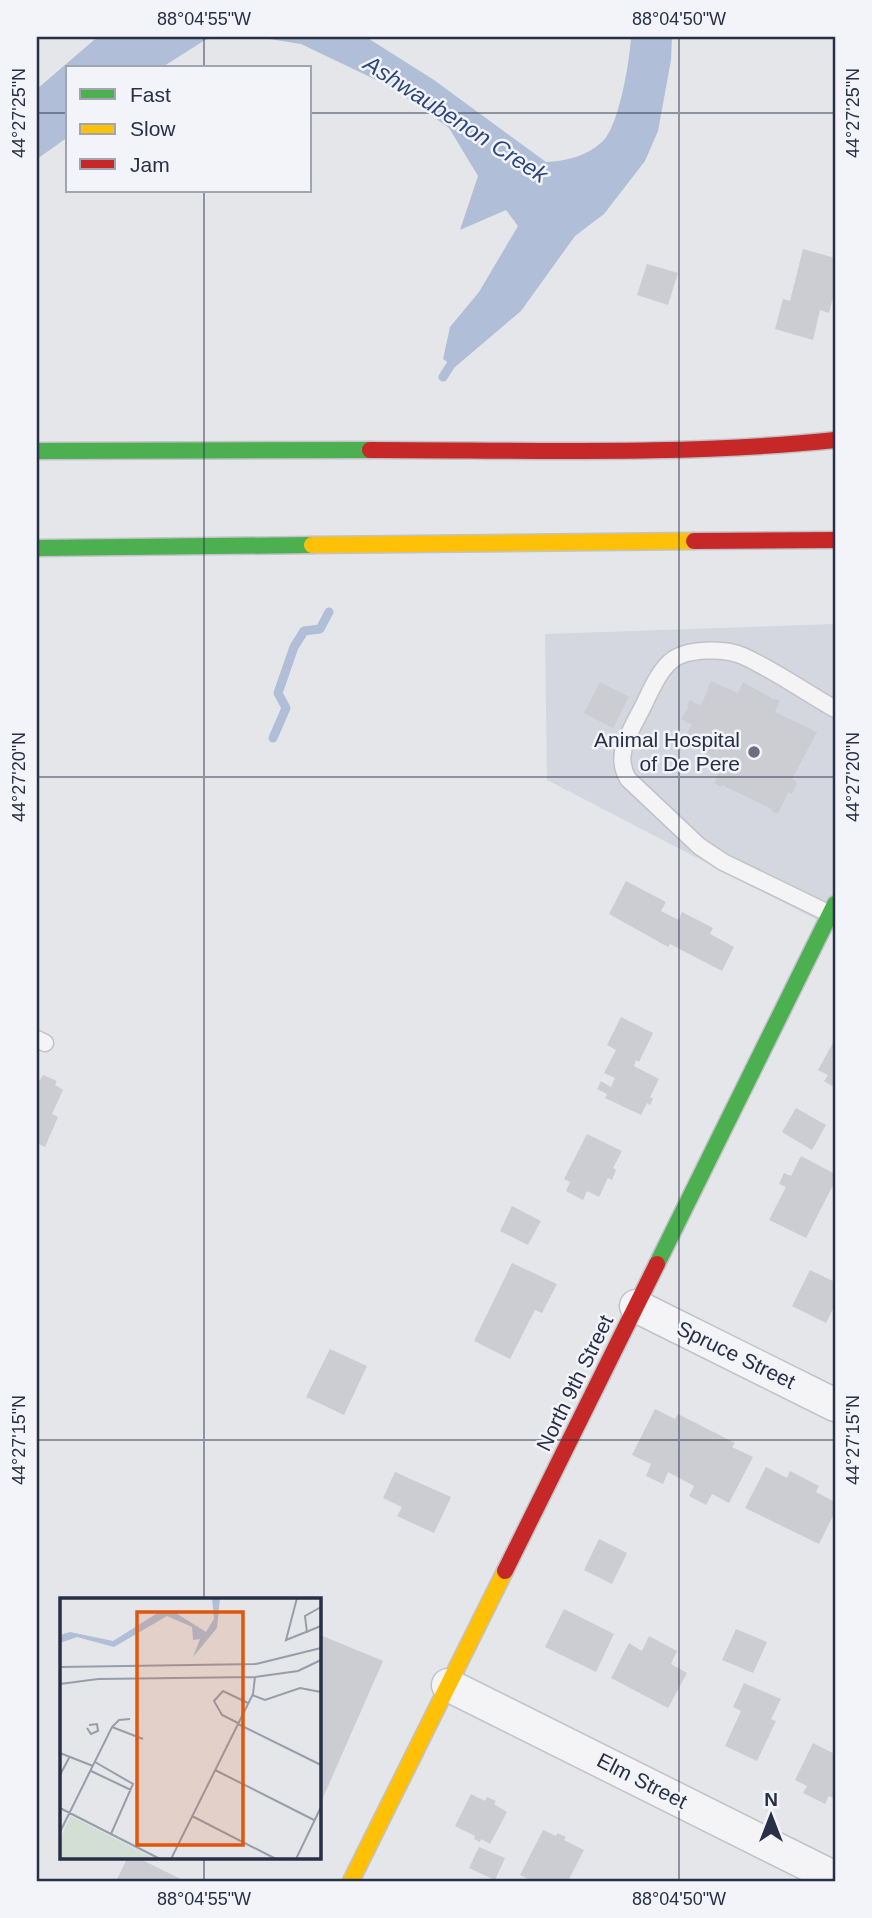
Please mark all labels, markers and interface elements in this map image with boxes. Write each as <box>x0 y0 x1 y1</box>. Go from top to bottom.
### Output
text: 88°04'55"W <box>157 9 251 29</box>
text: 88°04'50"W <box>632 9 726 29</box>
water label: Ashwaubenon Creek <box>358 49 554 189</box>
legend <box>66 66 312 192</box>
text: 44°27'25"N <box>9 68 29 158</box>
text: 44°27'25"N <box>843 68 863 158</box>
text: Fast <box>130 83 171 106</box>
text: Slow <box>130 117 176 140</box>
text: Jam <box>130 153 170 176</box>
place label: Animal Hospital of De Pere <box>594 728 740 775</box>
text: 44°27'20"N <box>9 732 29 822</box>
text: 44°27'20"N <box>843 732 863 822</box>
marker: Animal Hospital of De Pere <box>746 744 762 760</box>
street label: North 9th Street <box>532 1311 617 1454</box>
street label: Spruce Street <box>673 1316 799 1393</box>
text: 44°27'15"N <box>9 1395 29 1485</box>
text: 44°27'15"N <box>843 1395 863 1485</box>
inset map <box>60 1598 320 1858</box>
street label: Elm Street <box>593 1748 691 1813</box>
north arrow <box>736 1782 806 1852</box>
text: N <box>764 1789 778 1810</box>
text: 88°04'55"W <box>157 1889 251 1909</box>
text: 88°04'50"W <box>632 1889 726 1909</box>

